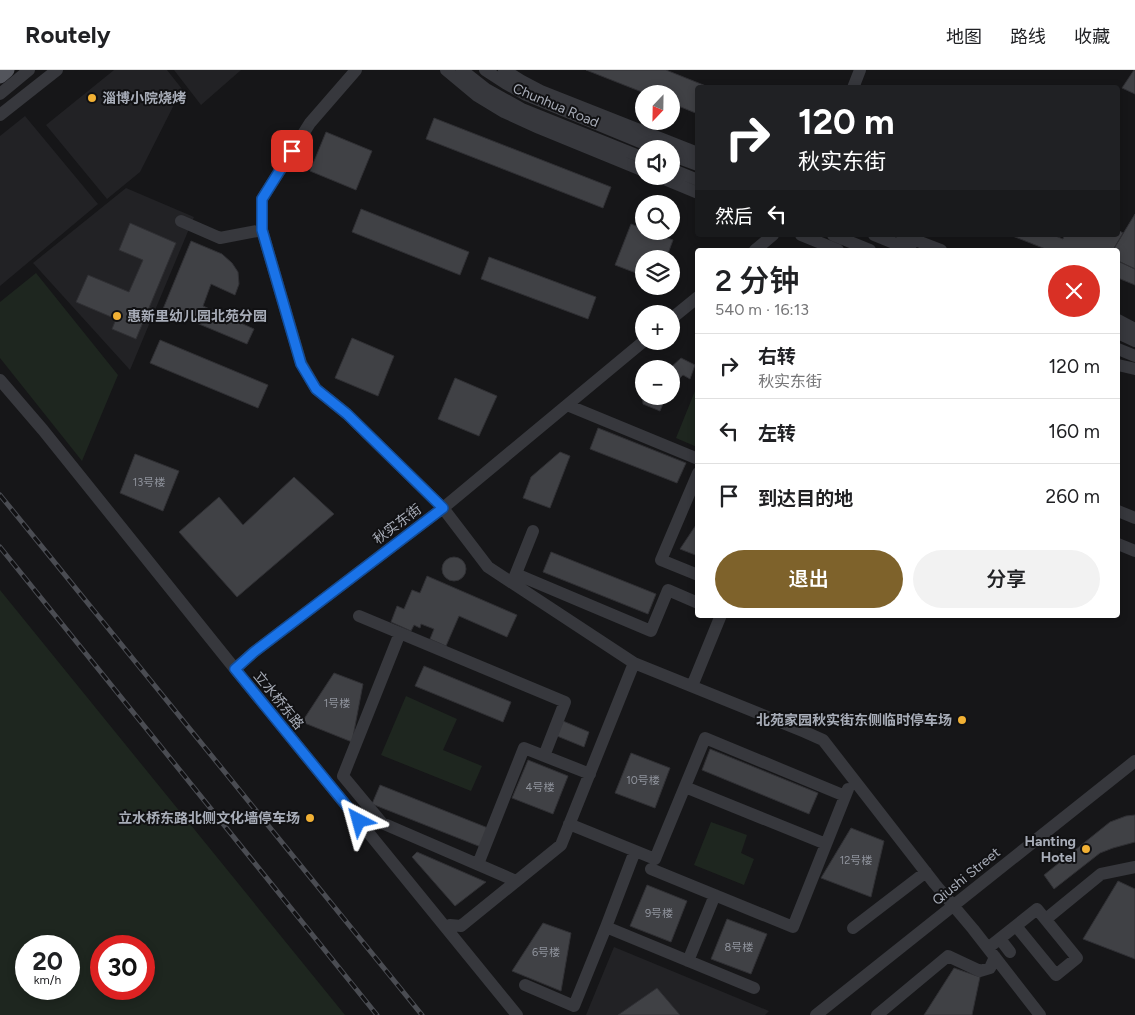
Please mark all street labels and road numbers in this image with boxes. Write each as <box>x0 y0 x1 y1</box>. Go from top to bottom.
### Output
street label: Chunhua Road <box>510 80 601 131</box>
street label: 秋实东街 <box>370 501 425 548</box>
street label: 立水桥东路 <box>250 668 307 733</box>
street label: Qiushi Street <box>929 844 1004 909</box>

